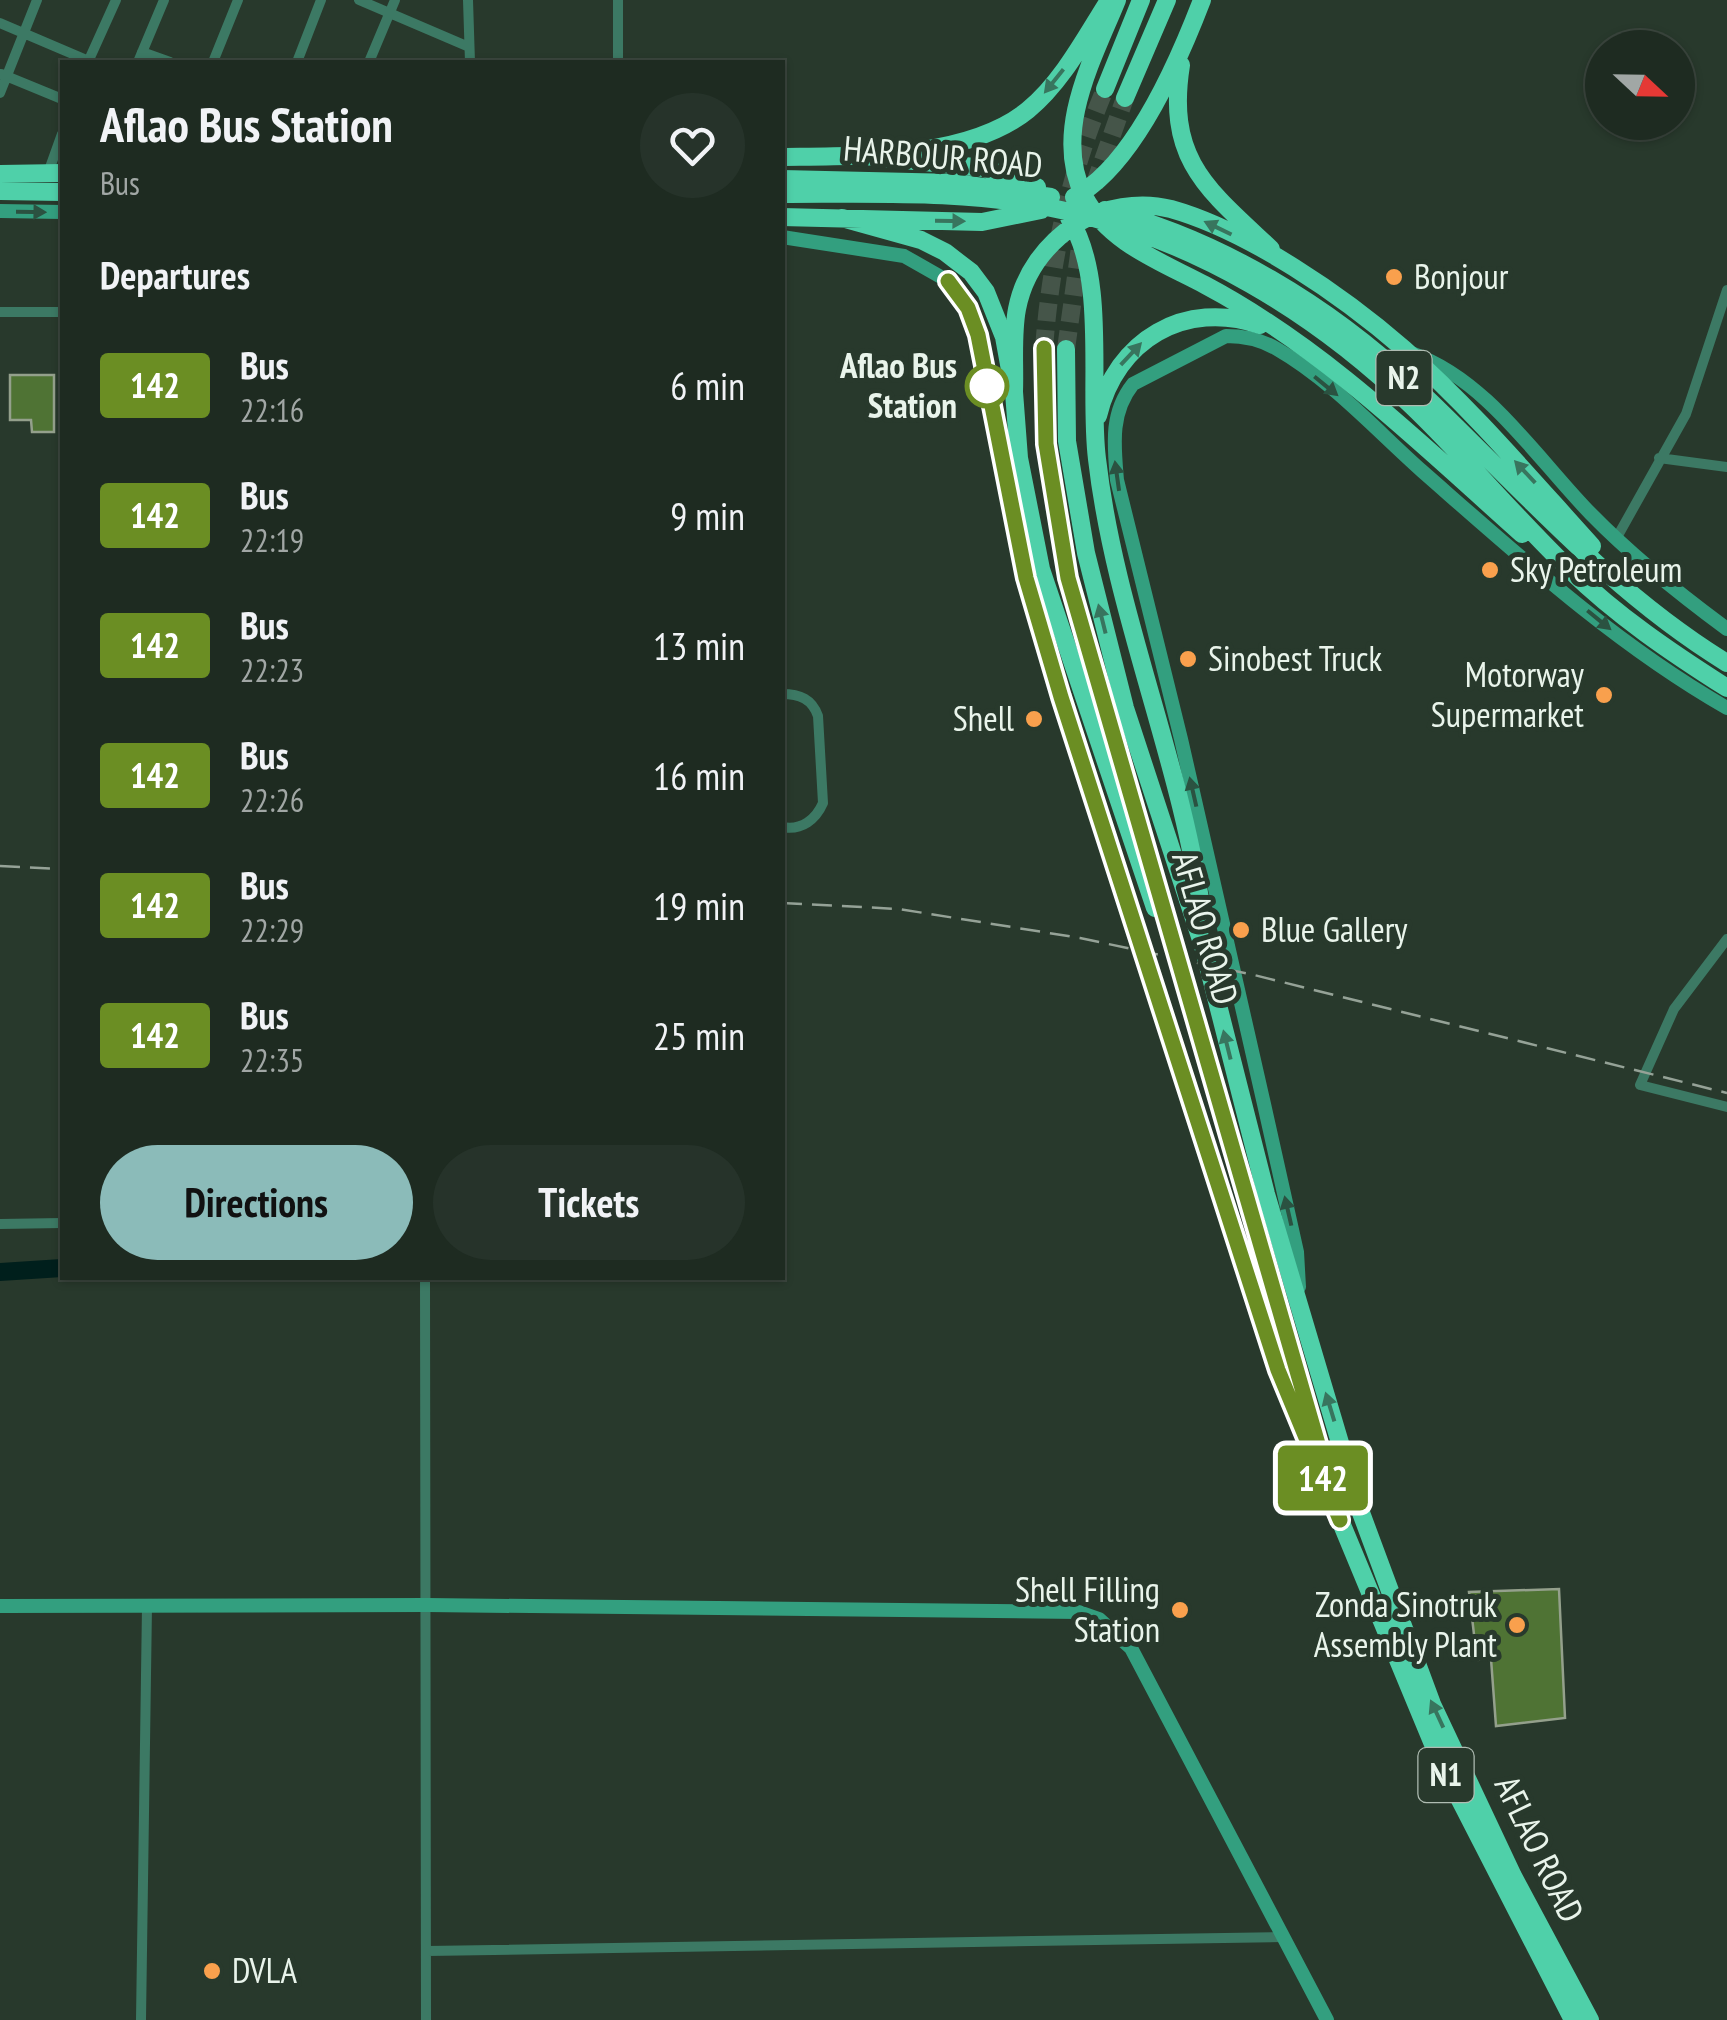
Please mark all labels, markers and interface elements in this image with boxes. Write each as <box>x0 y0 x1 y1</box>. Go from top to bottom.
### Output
north arrow <box>1585 30 1695 140</box>
map controls <box>1585 30 1695 140</box>
one-way arrow <box>1044 68 1065 93</box>
text: Aflao Bus Station <box>100 93 393 155</box>
button: heart <box>640 93 745 198</box>
street label: HARBOUR ROAD <box>842 124 1044 188</box>
text: Bus <box>100 162 140 204</box>
one-way arrow <box>16 204 48 220</box>
one-way arrow <box>934 214 966 230</box>
one-way arrow <box>1203 220 1232 237</box>
text: Departures <box>100 250 250 299</box>
place label: Bonjour <box>1414 253 1509 299</box>
marker: Bonjour <box>1383 266 1405 288</box>
text: Bus <box>240 340 289 389</box>
place label: Aflao Bus Station <box>839 342 957 428</box>
one-way arrow <box>1119 342 1142 366</box>
road number: N2 <box>1376 351 1432 405</box>
text: 6 min <box>670 361 745 410</box>
text: 142 <box>130 362 180 408</box>
marker: Aflao Bus Station <box>966 365 1008 407</box>
one-way arrow <box>1312 376 1338 397</box>
text: 22:16 <box>240 389 304 431</box>
one-way arrow <box>1109 460 1125 491</box>
one-way arrow <box>1514 460 1537 484</box>
text: Bus <box>240 470 289 519</box>
text: 9 min <box>670 491 745 540</box>
text: 142 <box>130 492 180 538</box>
text: 22:19 <box>240 519 304 561</box>
place label: Sky Petroleum <box>1510 546 1682 592</box>
marker: Sky Petroleum <box>1479 559 1501 581</box>
text: Bus <box>240 600 289 649</box>
one-way arrow <box>1094 603 1110 634</box>
one-way arrow <box>1587 609 1612 631</box>
text: 13 min <box>653 621 745 670</box>
text: 142 <box>130 622 180 668</box>
place label: Sinobest Truck <box>1208 635 1383 681</box>
marker: Sinobest Truck <box>1177 648 1199 670</box>
text: 22:23 <box>240 649 304 691</box>
place label: Motorway Supermarket <box>1431 651 1585 737</box>
marker: Motorway Supermarket <box>1593 684 1615 706</box>
place label: Shell <box>953 695 1014 741</box>
marker: Shell <box>1023 708 1045 730</box>
text: Bus <box>240 730 289 779</box>
text: 16 min <box>653 751 745 800</box>
text: 142 <box>130 752 180 798</box>
one-way arrow <box>1185 776 1200 807</box>
text: 22:26 <box>240 779 304 821</box>
street label: AFLAO ROAD <box>1162 846 1250 1010</box>
text: Bus <box>240 860 289 909</box>
text: 19 min <box>653 881 745 930</box>
text: 142 <box>130 882 180 928</box>
place label: Blue Gallery <box>1261 906 1408 952</box>
text: 22:29 <box>240 909 304 951</box>
marker: Blue Gallery <box>1230 919 1252 941</box>
text: Bus <box>240 990 289 1039</box>
text: 25 min <box>653 1011 745 1060</box>
text: 142 <box>130 1012 180 1058</box>
one-way arrow <box>1219 1029 1234 1060</box>
text: 22:35 <box>240 1039 304 1081</box>
button: Directions <box>100 1145 413 1260</box>
button: Tickets <box>433 1145 745 1260</box>
one-way arrow <box>1280 1195 1295 1226</box>
one-way arrow <box>1322 1392 1337 1422</box>
line badge: 142 <box>1266 1446 1380 1510</box>
text: 142 <box>1298 1455 1348 1501</box>
place label: Shell Filling Station <box>1015 1566 1160 1652</box>
place label: Zonda Sinotruk Assembly Plant <box>1314 1581 1497 1667</box>
marker: Shell Filling Station <box>1169 1599 1191 1621</box>
marker: Zonda Sinotruk Assembly Plant <box>1506 1614 1528 1636</box>
one-way arrow <box>1429 1699 1446 1728</box>
road number: N1 <box>1418 1748 1474 1802</box>
street label: AFLAO ROAD <box>1485 1768 1595 1929</box>
place label: DVLA <box>232 1947 298 1993</box>
marker: DVLA <box>201 1960 223 1982</box>

